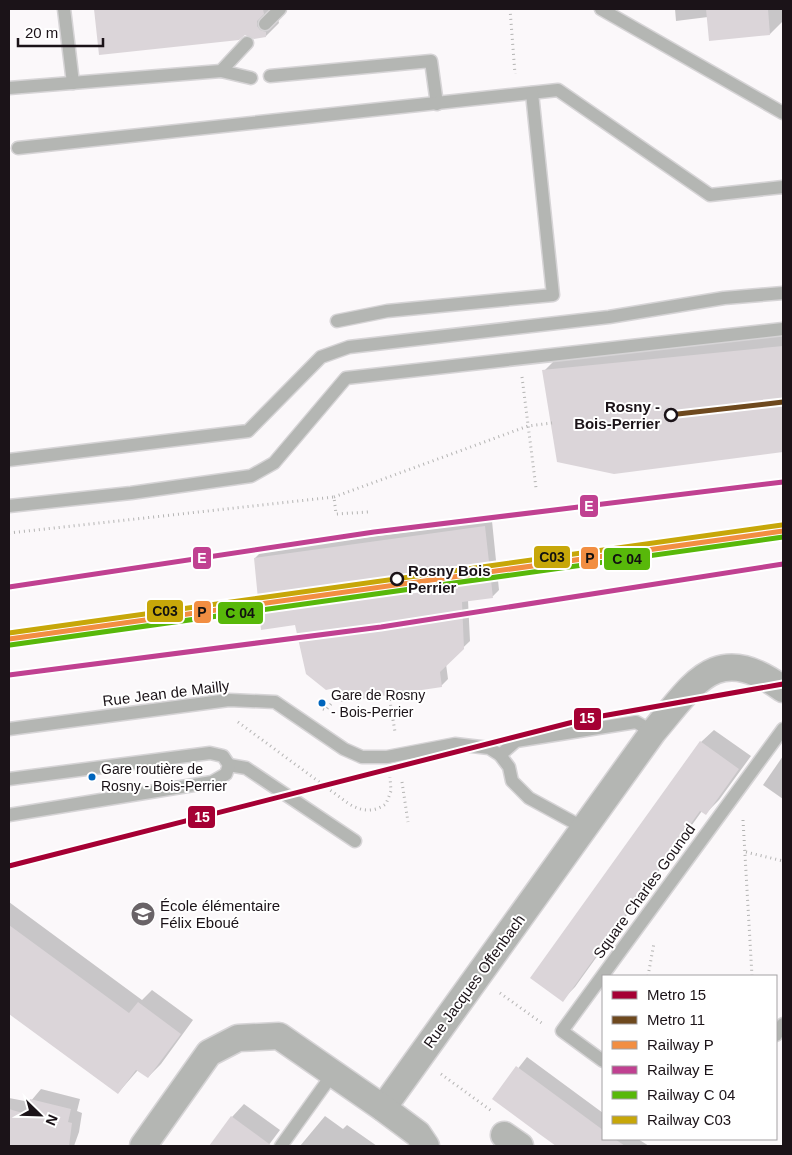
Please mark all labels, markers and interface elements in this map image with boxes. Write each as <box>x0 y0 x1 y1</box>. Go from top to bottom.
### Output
scale bar <box>18 15 102 47</box>
text: 20 m <box>25 24 58 41</box>
place label: Rosny - Bois-Perrier <box>574 398 660 432</box>
marker: Rosny - Bois-Perrier <box>664 408 678 422</box>
line badge: E <box>579 494 599 518</box>
text: E <box>584 498 594 514</box>
line badge: C03 <box>533 545 571 569</box>
line badge: E <box>192 546 212 570</box>
line badge: P <box>580 546 599 570</box>
line badge: C 04 <box>603 547 651 571</box>
text: C03 <box>539 549 565 565</box>
text: E <box>197 550 207 566</box>
text: P <box>585 550 595 566</box>
text: C 04 <box>612 551 642 567</box>
place label: Rosny Bois Perrier <box>408 562 491 596</box>
marker: Rosny Bois Perrier <box>390 572 404 586</box>
line badge: C03 <box>146 599 184 623</box>
line badge: P <box>193 600 212 624</box>
line badge: C 04 <box>217 601 264 625</box>
text: C03 <box>152 603 178 619</box>
text: P <box>197 604 207 620</box>
text: C 04 <box>225 605 255 621</box>
street label: Rue Jean de Mailly <box>102 677 231 709</box>
place label: Gare de Rosny - Bois-Perrier <box>331 687 425 720</box>
marker: Gare de Rosny - Bois-Perrier <box>317 698 327 708</box>
line badge: 15 <box>573 707 602 731</box>
text: 15 <box>579 710 595 726</box>
place label: Gare routière de Rosny - Bois-Perrier <box>101 761 227 794</box>
marker: Gare routière de Rosny - Bois-Perrier <box>87 772 97 782</box>
line badge: 15 <box>187 805 216 829</box>
text: 15 <box>194 809 210 825</box>
street label: Square Charles Gounod <box>590 821 698 961</box>
place label: École élémentaire Félix Eboué <box>160 897 280 931</box>
school or university icon: École élémentaire Félix Eboué <box>130 901 156 927</box>
street label: Rue Jacques Offenbach <box>420 911 528 1051</box>
legend <box>602 975 777 1140</box>
text: Metro 15 <box>647 986 706 1003</box>
text: Metro 11 <box>647 1011 705 1028</box>
text: Railway P <box>647 1036 714 1053</box>
text: Railway E <box>647 1061 714 1078</box>
text: Railway C 04 <box>647 1086 735 1103</box>
north arrow <box>15 1090 65 1140</box>
text: Railway C03 <box>647 1111 731 1128</box>
text: N <box>43 1112 61 1128</box>

